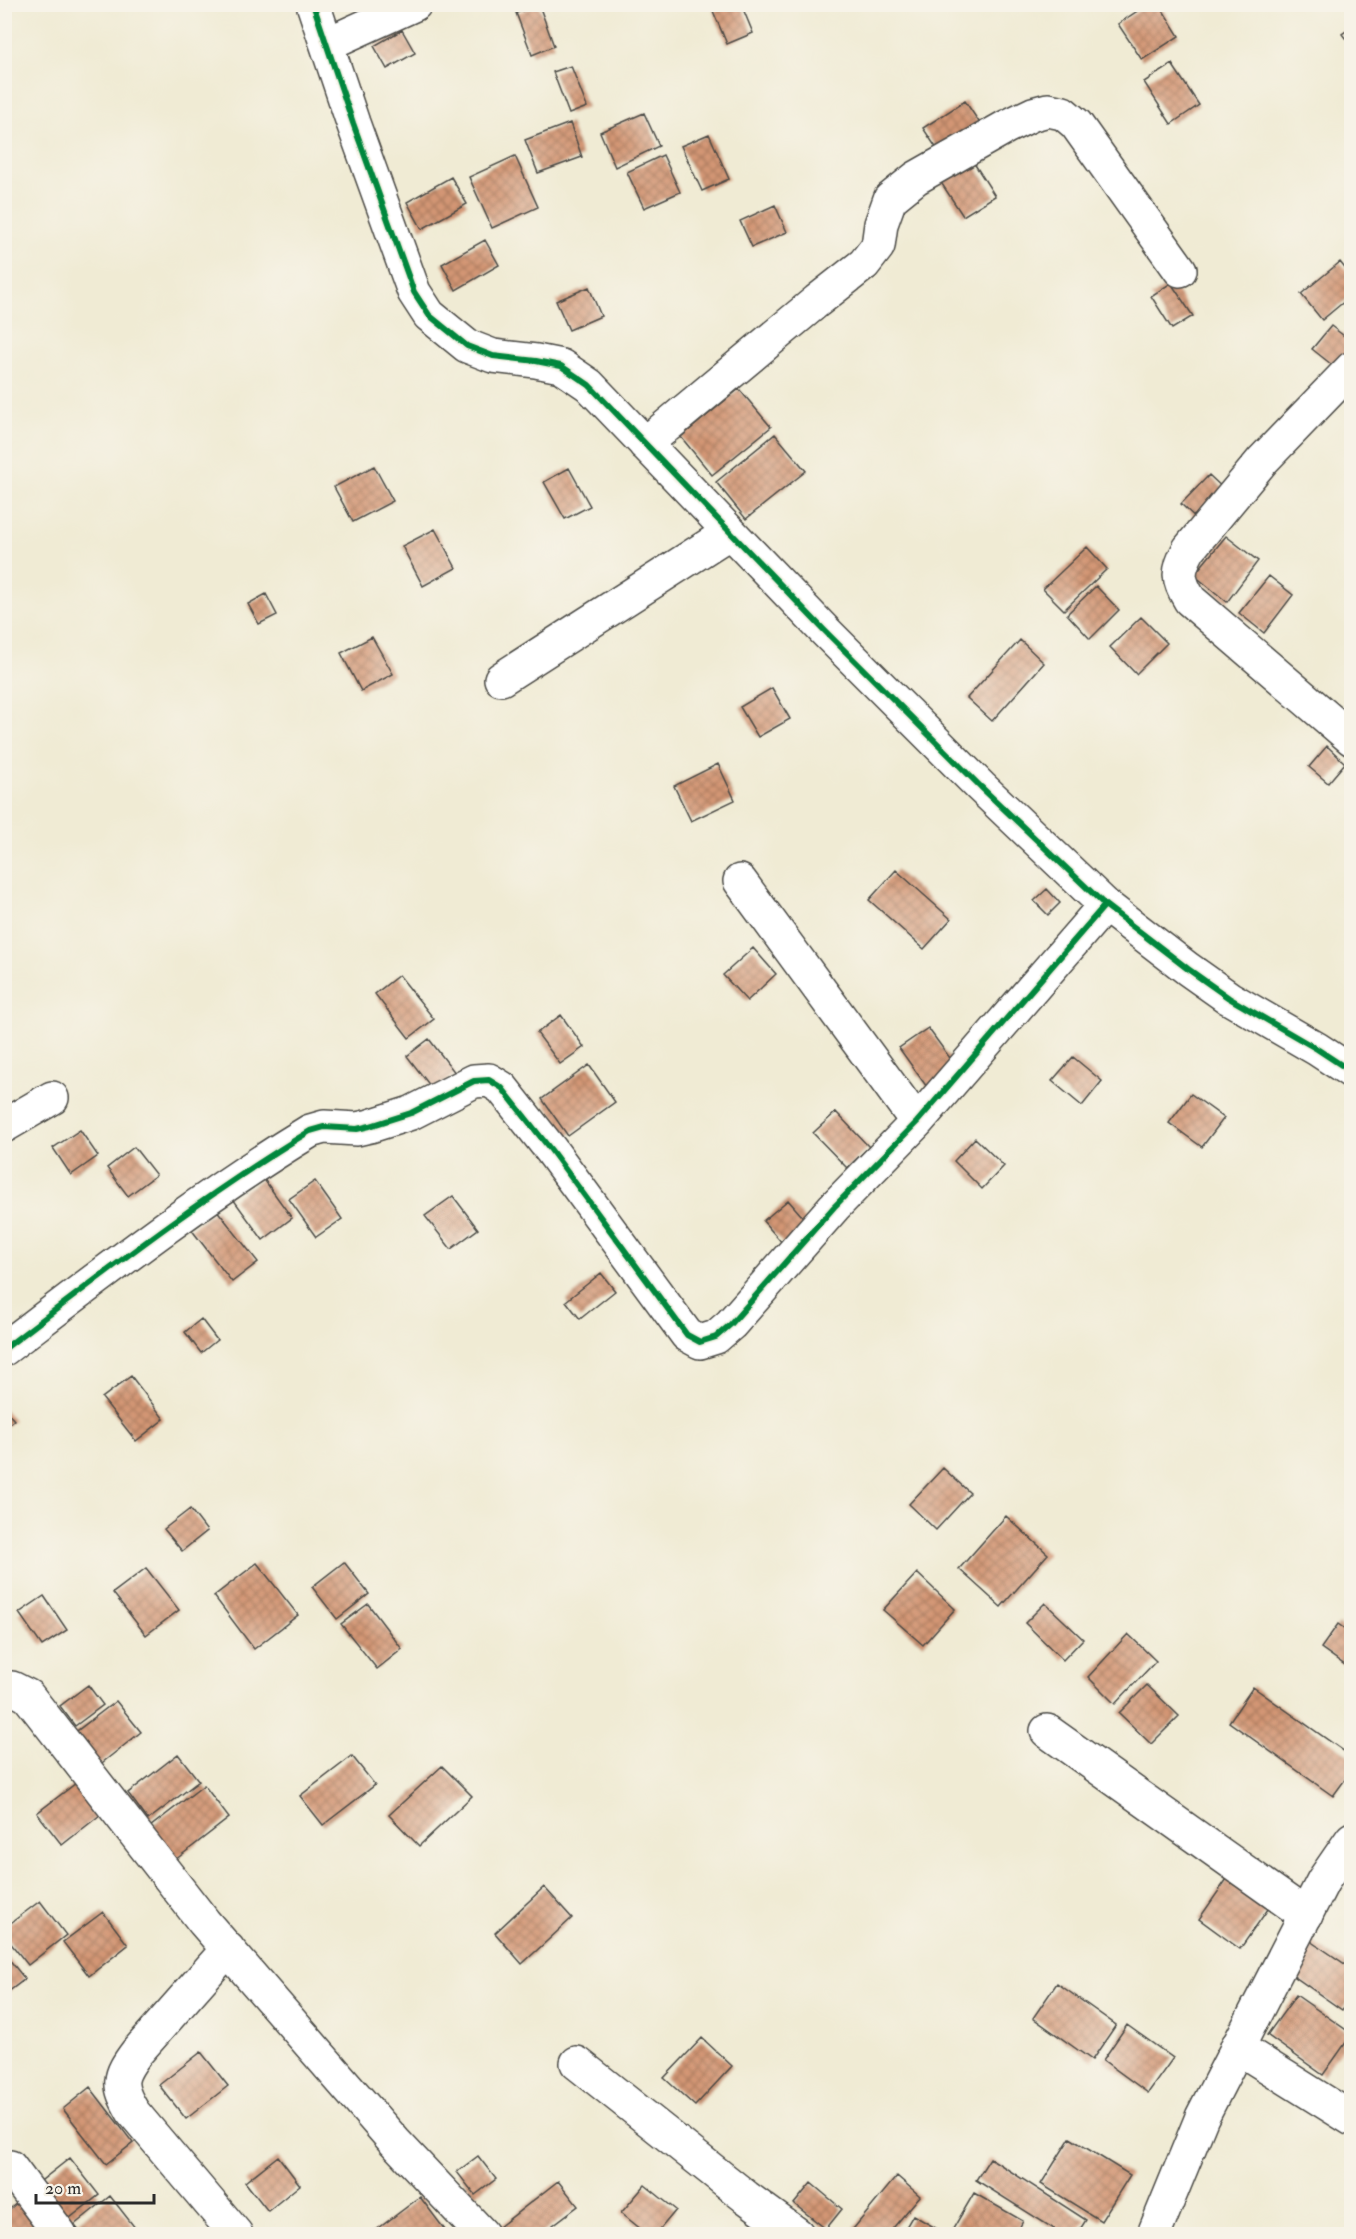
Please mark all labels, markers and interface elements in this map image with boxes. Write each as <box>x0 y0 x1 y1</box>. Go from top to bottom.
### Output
scale bar <box>36 2167 154 2205</box>
text: 20 m <box>45 2177 81 2200</box>

